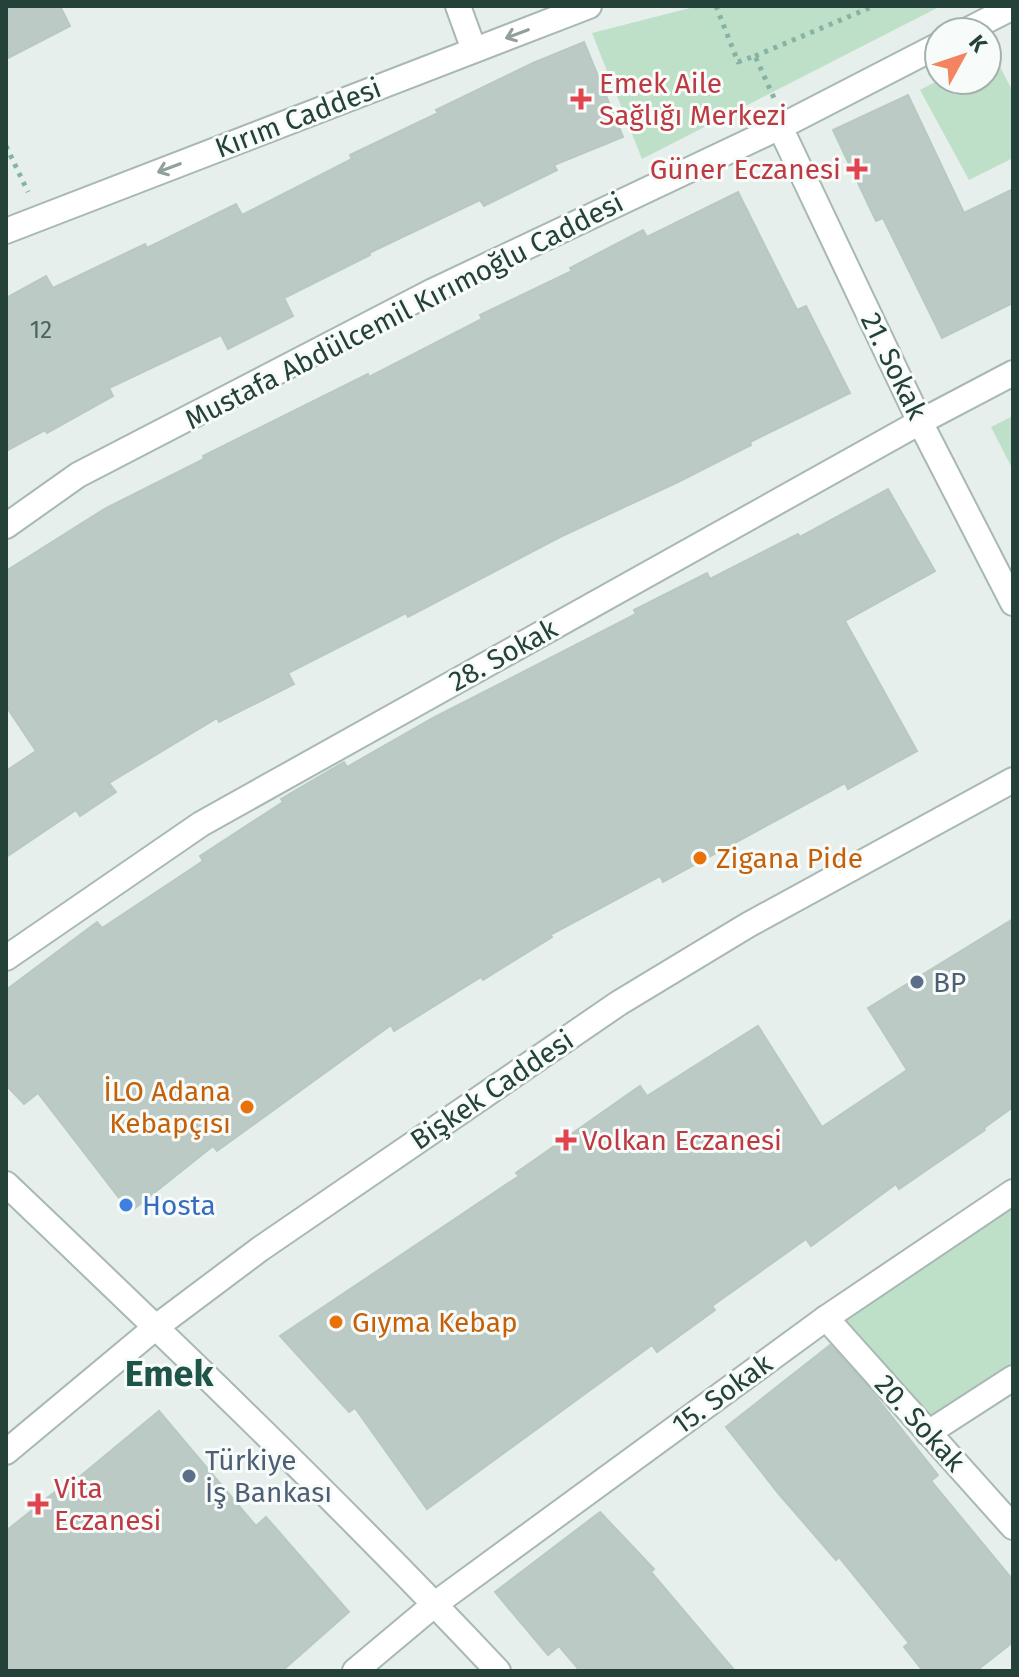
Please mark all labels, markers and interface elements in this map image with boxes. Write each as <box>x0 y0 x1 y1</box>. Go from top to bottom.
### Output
north arrow <box>923 16 1003 96</box>
one-way arrow <box>505 28 530 42</box>
text: K <box>963 29 993 58</box>
place label: Emek Aile Sağlığı Merkezi <box>599 67 787 132</box>
street label: Kırım Caddesi <box>210 71 386 165</box>
marker: Emek Aile Sağlığı Merkezi <box>570 88 592 110</box>
place label: Güner Eczanesi <box>650 153 841 186</box>
marker: Güner Eczanesi <box>848 160 866 178</box>
one-way arrow <box>158 162 182 176</box>
street label: Mustafa Abdülcemil Kırımoğlu Caddesi <box>179 186 629 436</box>
street label: 21. Sokak <box>854 307 934 425</box>
house number: 12 <box>30 316 52 344</box>
street label: 28. Sokak <box>443 612 563 698</box>
place label: Zigana Pide <box>716 842 863 875</box>
marker: Zigana Pide <box>691 849 709 867</box>
place label: BP <box>933 966 966 999</box>
marker: BP <box>908 973 926 991</box>
street label: Bişkek Caddesi <box>404 1023 580 1157</box>
place label: İLO Adana Kebapçısı <box>104 1075 231 1140</box>
marker: İLO Adana Kebapçısı <box>238 1098 256 1116</box>
place label: Volkan Eczanesi <box>582 1124 782 1157</box>
marker: Volkan Eczanesi <box>557 1131 575 1149</box>
place label: Hosta <box>142 1189 216 1222</box>
marker: Hosta <box>117 1196 135 1214</box>
place label: Gıyma Kebap <box>352 1306 518 1339</box>
marker: Gıyma Kebap <box>327 1313 345 1331</box>
street label: 15. Sokak <box>666 1346 779 1441</box>
district label: Emek <box>125 1352 214 1396</box>
street label: 20. Sokak <box>868 1368 972 1479</box>
place label: Türkiye İş Bankası <box>205 1444 332 1509</box>
marker: Türkiye İş Bankası <box>180 1467 198 1485</box>
place label: Vita Eczanesi <box>54 1472 162 1537</box>
marker: Vita Eczanesi <box>29 1495 47 1513</box>

